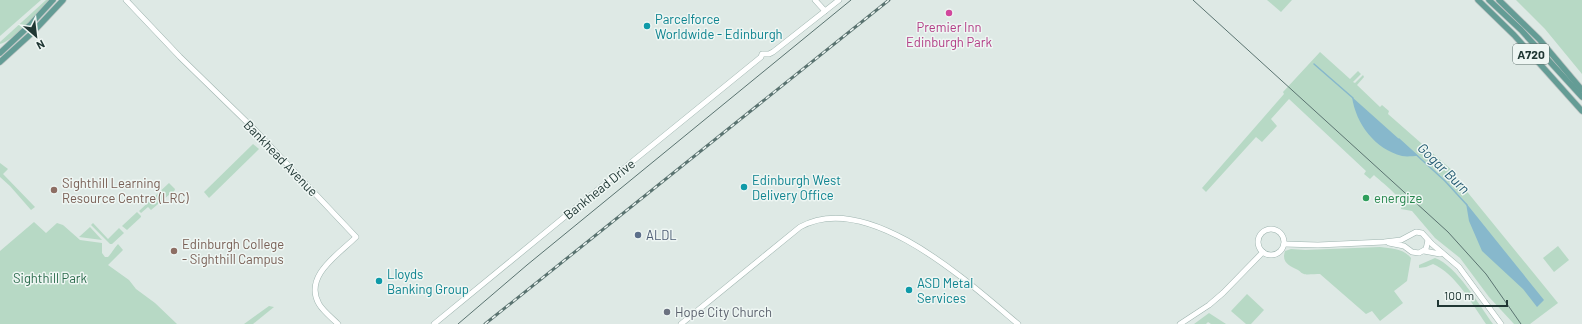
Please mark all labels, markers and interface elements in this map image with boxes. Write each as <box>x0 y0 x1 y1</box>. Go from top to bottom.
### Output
marker: Premier Inn Edinburgh Park <box>944 8 954 18</box>
place label: Parcelforce Worldwide - Edinburgh <box>655 11 783 42</box>
north arrow <box>16 16 56 56</box>
place label: Premier Inn Edinburgh Park <box>906 19 992 50</box>
marker: Parcelforce Worldwide - Edinburgh <box>642 21 652 31</box>
text: N <box>35 38 47 53</box>
road number: A720 <box>1513 44 1549 64</box>
street label: Bankhead Avenue <box>241 117 321 199</box>
water label: Gogar Burn <box>1414 139 1474 197</box>
street label: Bankhead Drive <box>560 155 638 223</box>
place label: Edinburgh West Delivery Office <box>752 172 841 203</box>
place label: Sighthill Learning Resource Centre (LRC) <box>62 175 189 206</box>
marker: Edinburgh West Delivery Office <box>739 182 749 192</box>
marker: Sighthill Learning Resource Centre (LRC) <box>49 185 59 195</box>
place label: energize <box>1374 190 1422 206</box>
marker: energize <box>1361 193 1371 203</box>
place label: ALDL <box>646 227 677 243</box>
marker: ALDL <box>633 230 643 240</box>
place label: Edinburgh College - Sighthill Campus <box>182 236 284 267</box>
marker: Edinburgh College - Sighthill Campus <box>169 246 179 256</box>
place label: Lloyds Banking Group <box>387 266 469 297</box>
park label: Sighthill Park <box>13 270 88 286</box>
place label: ASD Metal Services <box>917 275 973 306</box>
marker: Lloyds Banking Group <box>374 276 384 286</box>
scale bar <box>1438 282 1507 308</box>
marker: ASD Metal Services <box>904 285 914 295</box>
text: 100 m <box>1444 288 1474 302</box>
place label: Hope City Church <box>675 304 772 320</box>
marker: Hope City Church <box>662 307 672 317</box>

